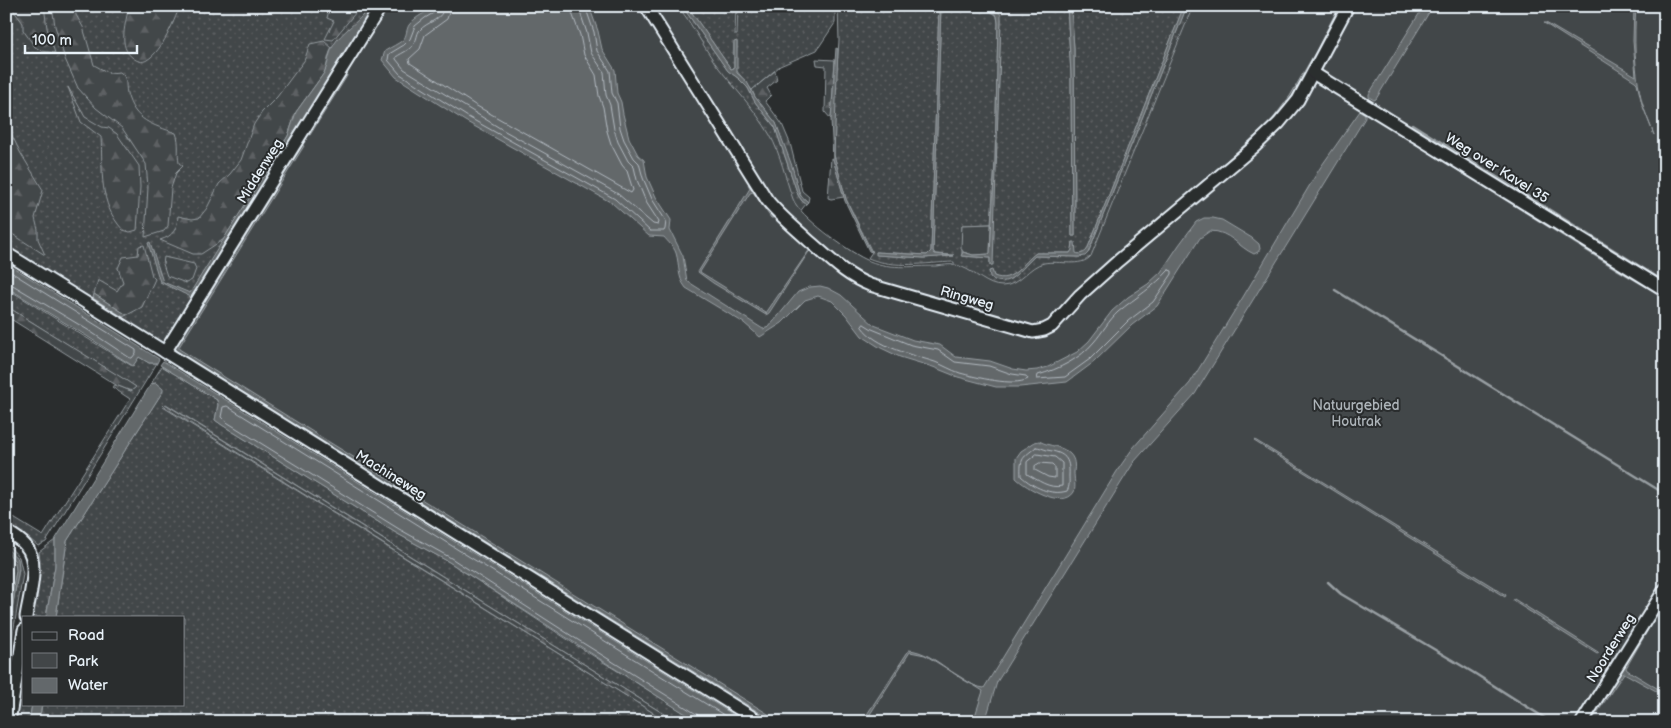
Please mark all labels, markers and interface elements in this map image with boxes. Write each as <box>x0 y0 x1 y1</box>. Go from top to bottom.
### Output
scale bar <box>25 22 138 54</box>
text: 100 m <box>32 31 72 50</box>
street label: Weg over Kavel 35 <box>1442 129 1552 207</box>
street label: Middenweg <box>233 135 287 207</box>
street label: Ringweg <box>938 282 996 314</box>
park label: Natuurgebied Houtrak <box>1313 397 1399 430</box>
street label: Machineweg <box>352 446 430 504</box>
street label: Noorderweg <box>1583 610 1639 686</box>
legend <box>22 616 185 706</box>
text: Road <box>68 626 104 645</box>
text: Park <box>68 652 99 671</box>
text: Water <box>68 676 108 695</box>

